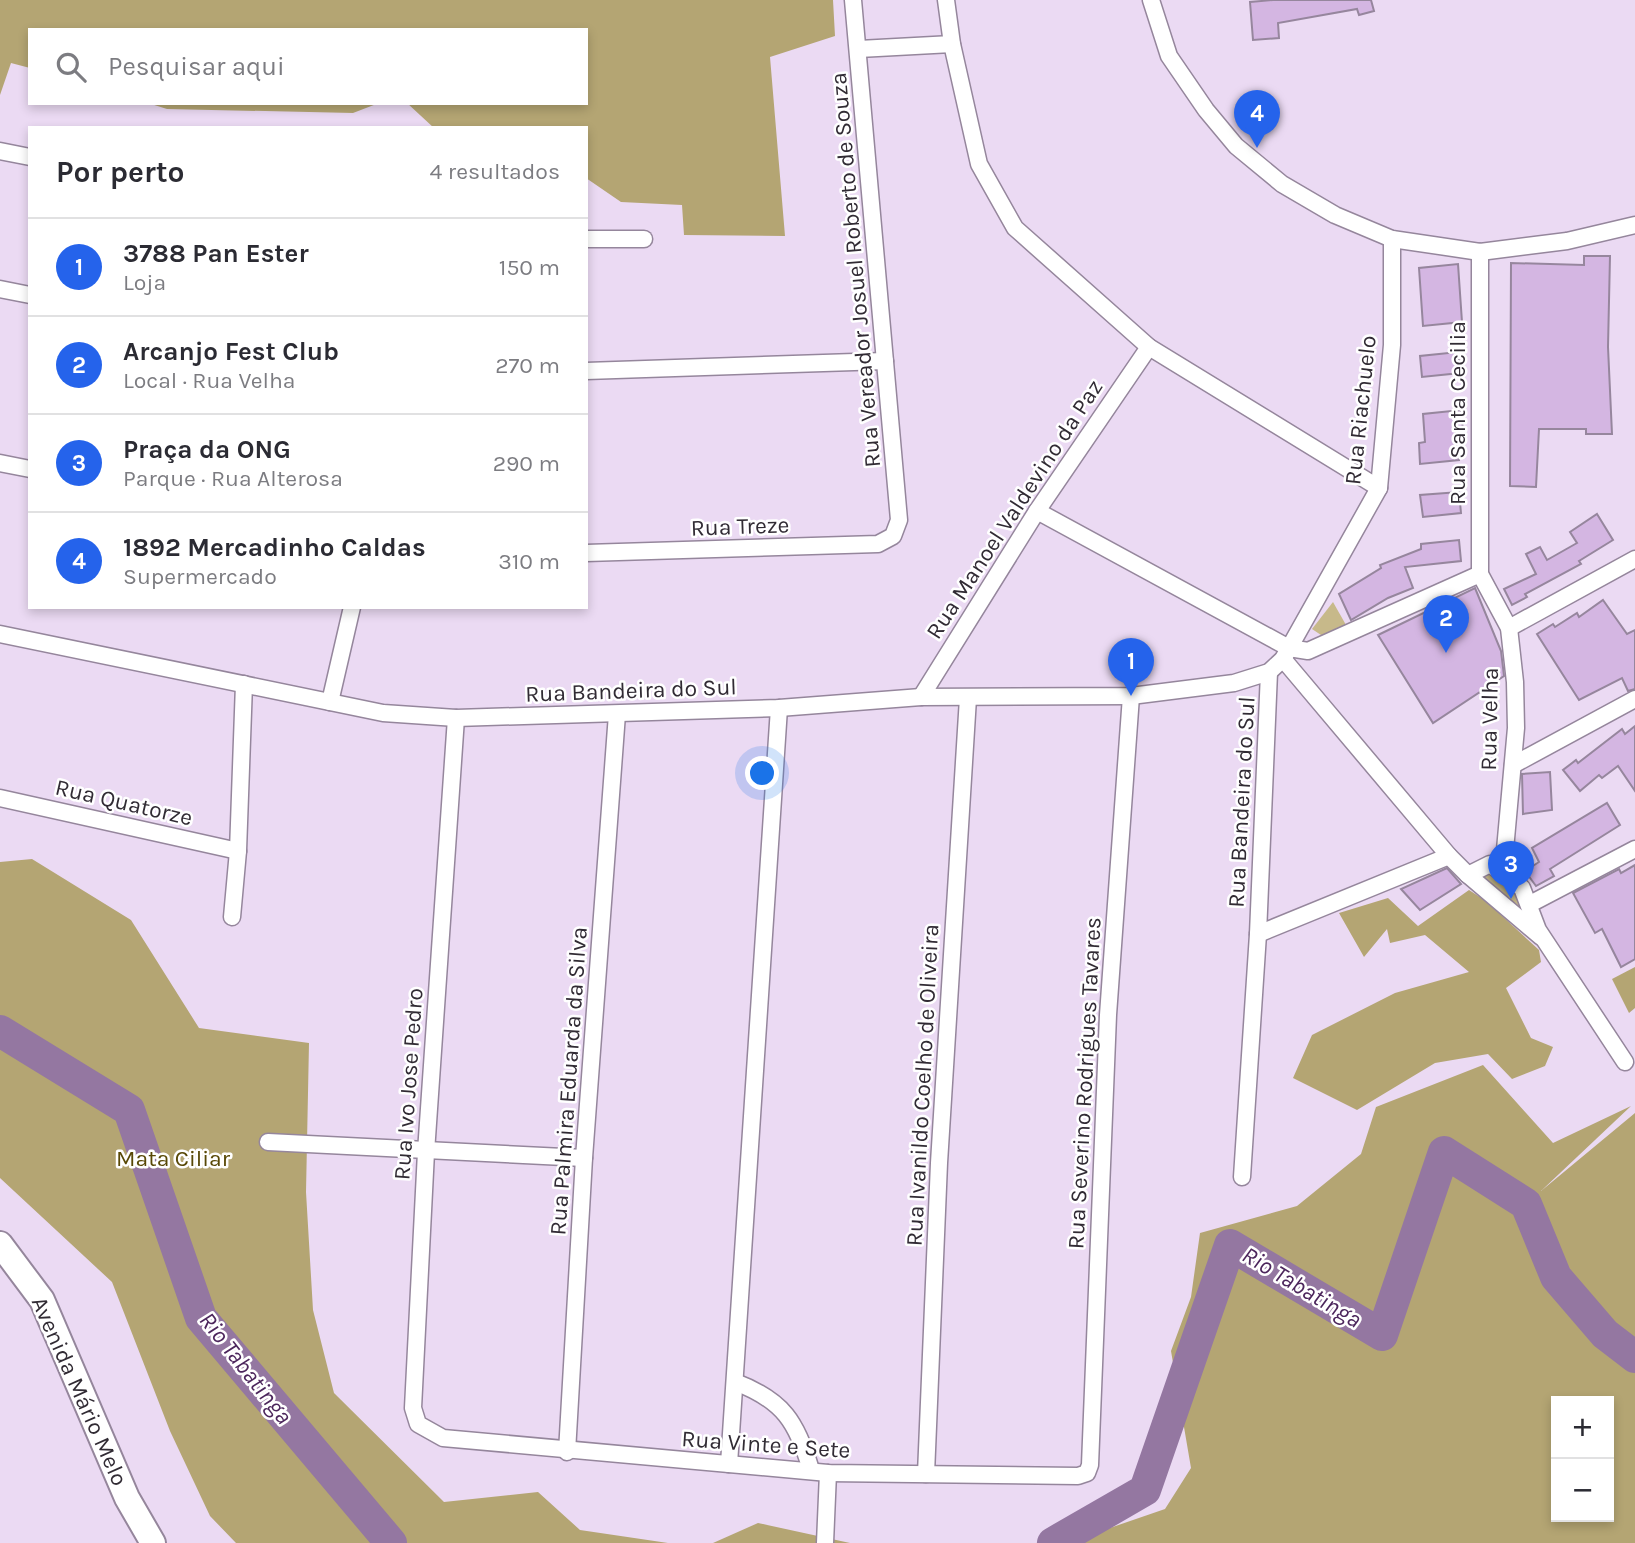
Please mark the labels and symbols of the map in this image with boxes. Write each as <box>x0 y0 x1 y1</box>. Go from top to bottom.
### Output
street label: Rua Vereador Josuel Roberto de Souza <box>825 71 886 469</box>
pin: 4 <box>1234 90 1280 148</box>
street label: Rua Santa Cecilia <box>1444 321 1471 505</box>
street label: Rua Riachuelo <box>1339 334 1382 486</box>
street label: Rua Manoel Valdevino da Paz <box>920 375 1108 644</box>
street label: Rua Treze <box>690 511 790 542</box>
pin: 2 <box>1423 595 1469 653</box>
pin: 1 <box>1108 638 1154 696</box>
street label: Rua Velha <box>1475 667 1504 771</box>
street label: Rua Bandeira do Sul <box>525 673 737 708</box>
street label: Rua Bandeira do Sul <box>1222 696 1261 908</box>
your location <box>745 756 779 790</box>
street label: Rua Quatorze <box>53 774 195 831</box>
pin: 3 <box>1488 841 1534 899</box>
street label: Rua Severino Rodrigues Tavares <box>1062 916 1107 1250</box>
street label: Rua Ivanildo Coelho de Oliveira <box>901 923 944 1247</box>
street label: Rua Palmira Eduarda da Silva <box>544 926 593 1236</box>
street label: Rua Ivo Jose Pedro <box>388 987 429 1181</box>
park label: Mata Ciliar <box>116 1145 231 1172</box>
water label: Rio Tabatinga <box>1237 1240 1367 1334</box>
street label: Avenida Mário Melo <box>26 1292 133 1490</box>
water label: Rio Tabatinga <box>194 1306 298 1430</box>
street label: Rua Vinte e Sete <box>681 1425 851 1464</box>

